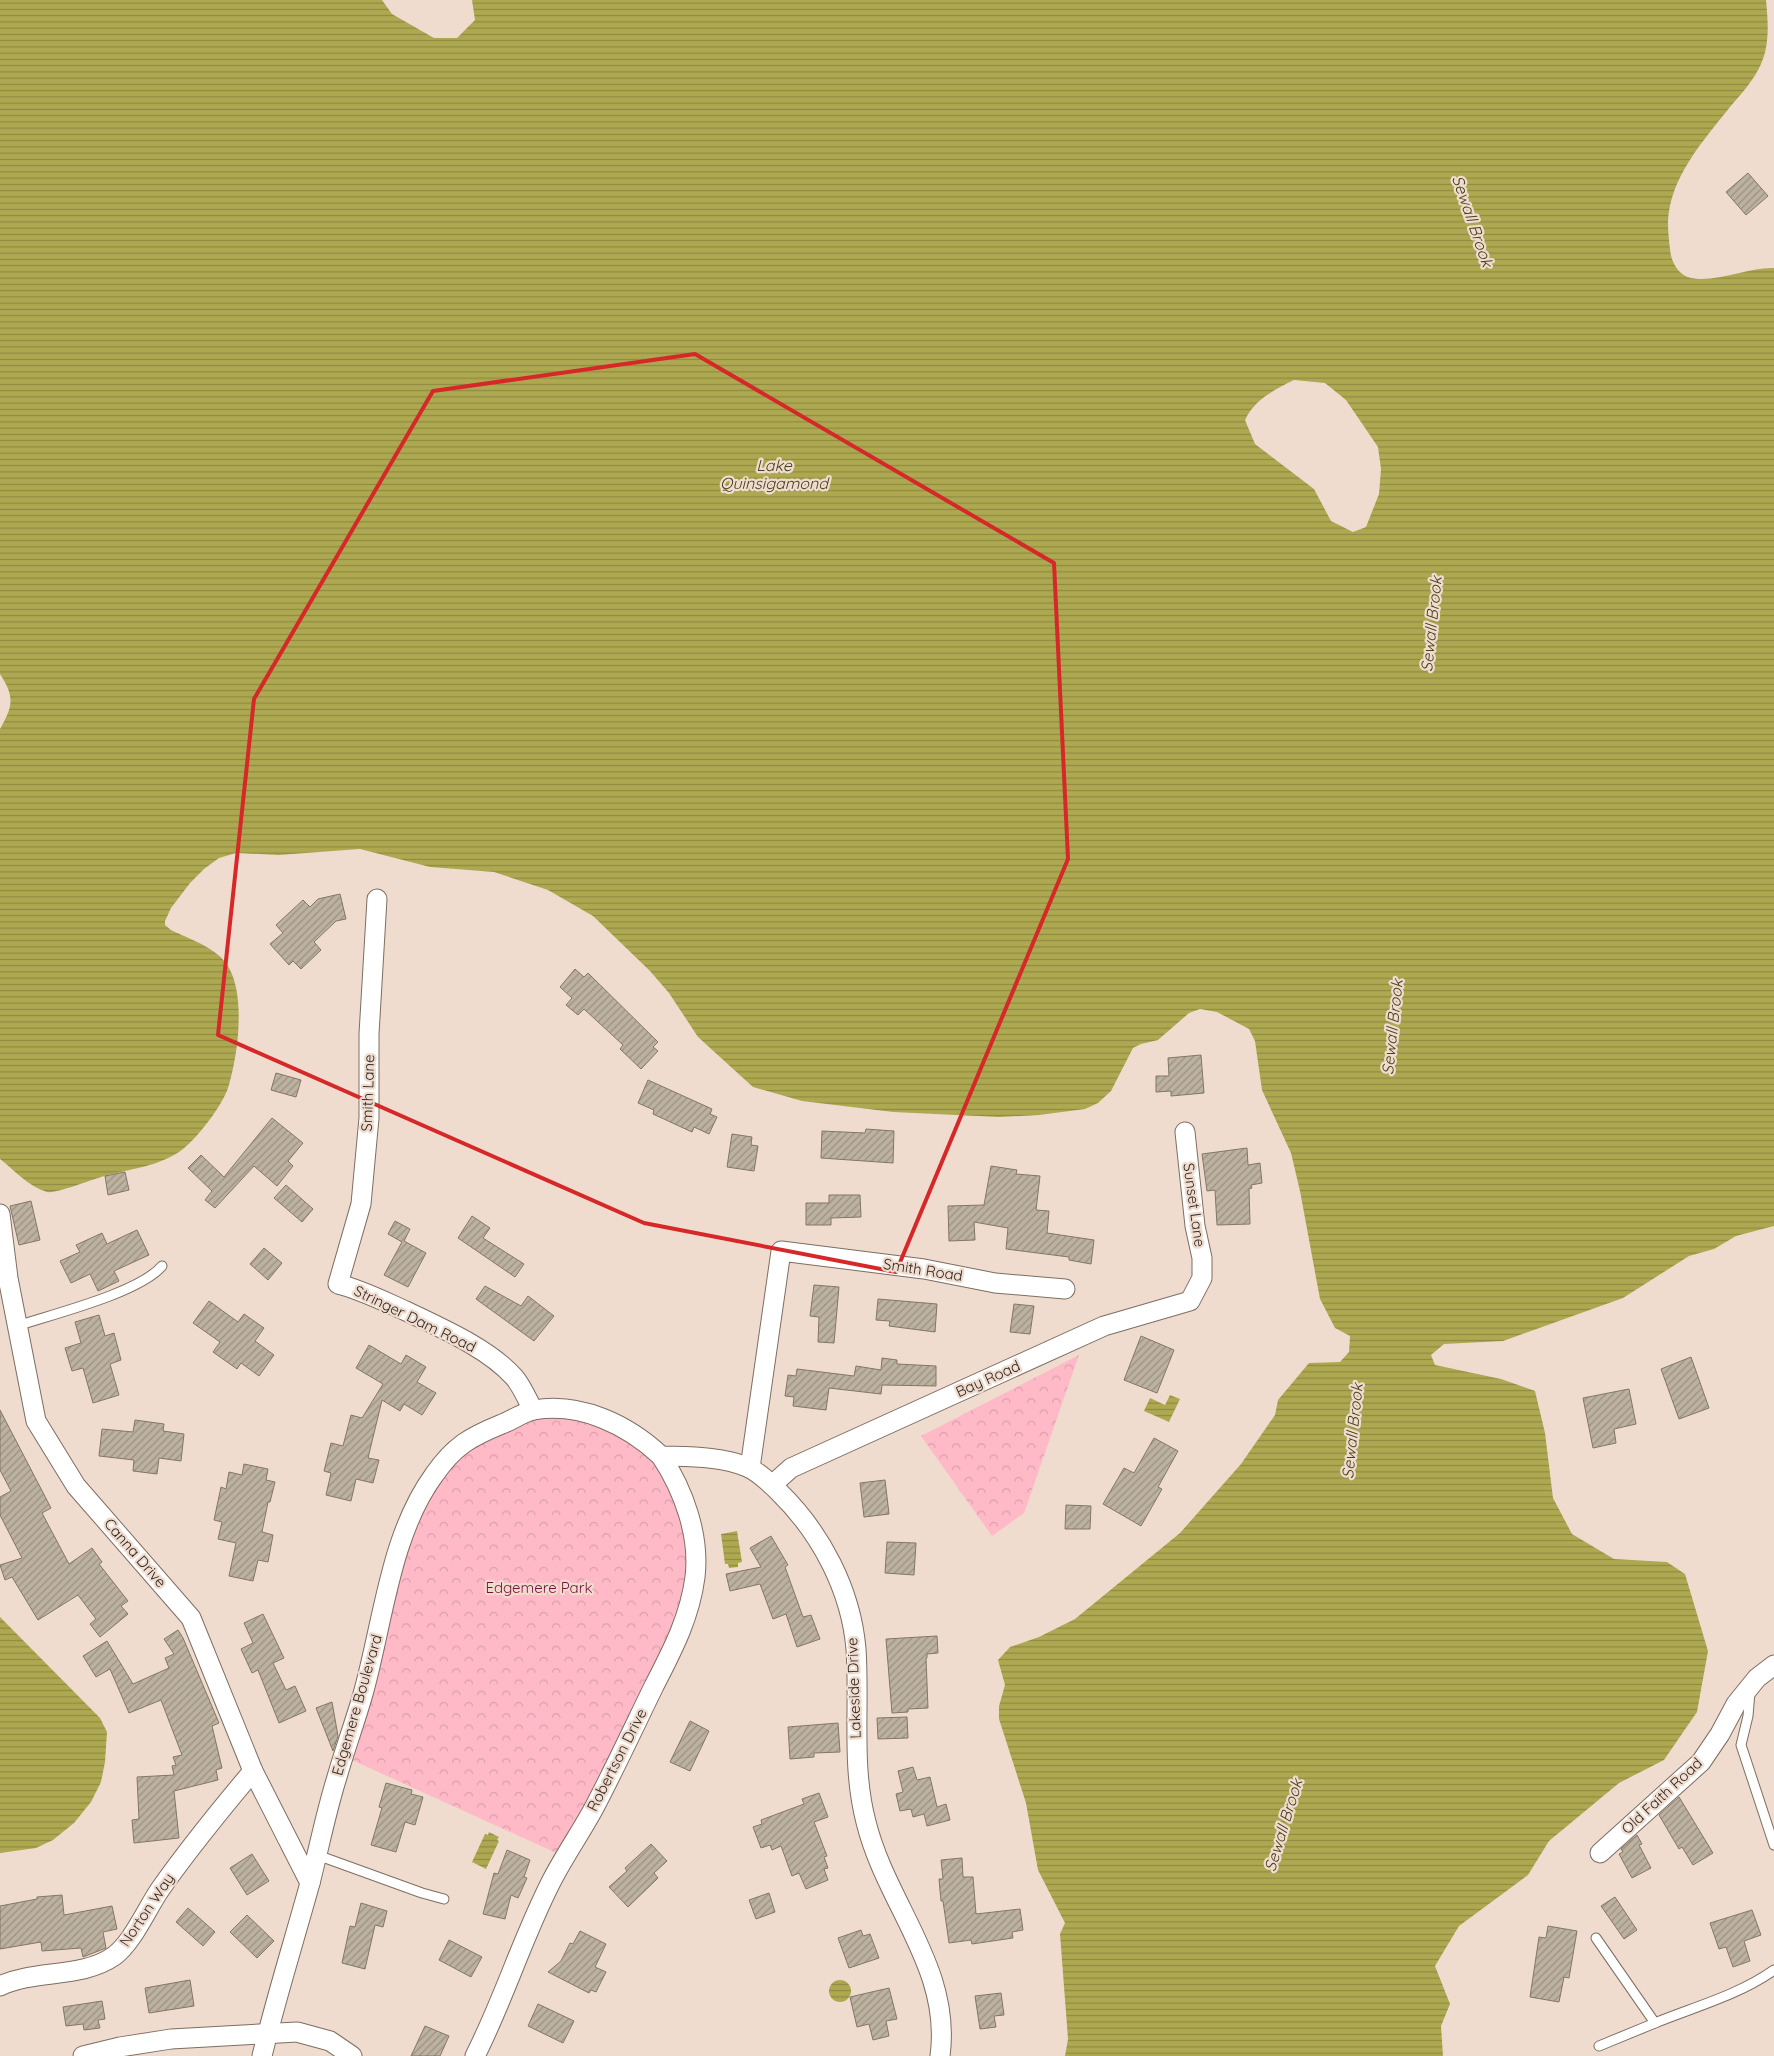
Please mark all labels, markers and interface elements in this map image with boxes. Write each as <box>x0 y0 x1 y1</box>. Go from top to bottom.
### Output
water label: Sewall Brook <box>1448 173 1498 271</box>
water label: Lake Quinsigamond <box>720 455 830 493</box>
water label: Sewall Brook <box>1416 574 1446 673</box>
water label: Sewall Brook <box>1377 977 1407 1076</box>
street label: Smith Lane <box>357 1054 378 1132</box>
street label: Sunset Lane <box>1179 1162 1210 1248</box>
street label: Smith Road <box>882 1254 964 1285</box>
street label: Stringer Dam Road <box>351 1281 479 1356</box>
street label: Bay Road <box>953 1356 1023 1401</box>
water label: Sewall Brook <box>1337 1381 1367 1480</box>
street label: Canna Drive <box>100 1514 171 1591</box>
park label: Edgemere Park <box>486 1578 593 1597</box>
street label: Edgemere Boulevard <box>327 1632 386 1778</box>
street label: Lakeside Drive <box>842 1637 865 1739</box>
street label: Robertson Drive <box>582 1705 651 1814</box>
street label: Old Faith Road <box>1617 1753 1706 1838</box>
water label: Sewall Brook <box>1259 1775 1307 1874</box>
street label: Norton Way <box>115 1869 178 1950</box>

